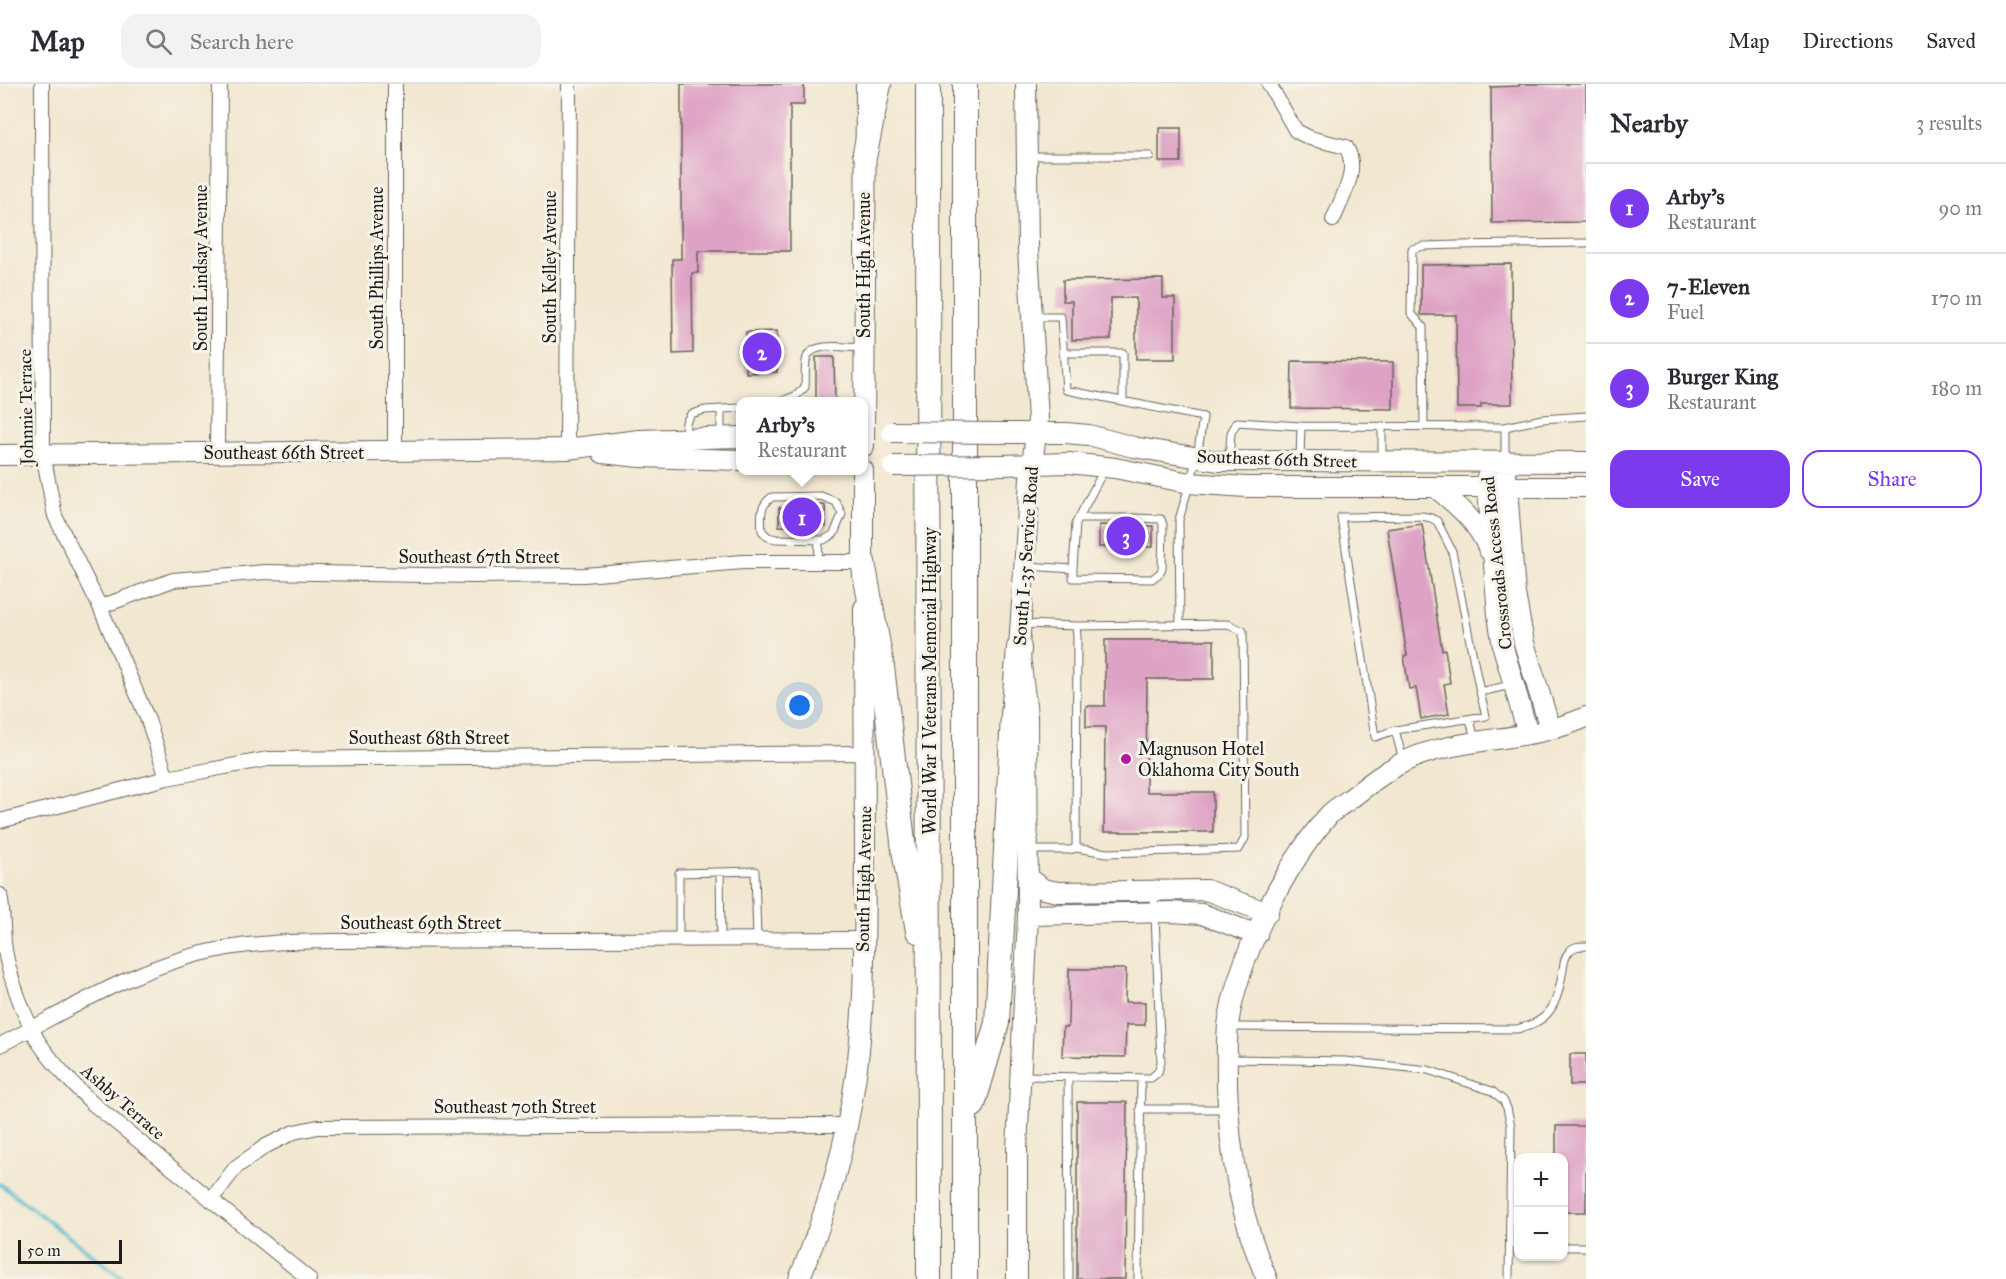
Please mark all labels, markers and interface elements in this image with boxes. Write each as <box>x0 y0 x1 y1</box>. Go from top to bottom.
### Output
search box <box>121 14 541 68</box>
text: Map <box>30 24 85 59</box>
icon: search <box>142 25 175 58</box>
text: Search here <box>190 28 294 55</box>
text: Map <box>1729 28 1770 54</box>
text: Directions <box>1803 28 1893 54</box>
text: Saved <box>1926 28 1976 54</box>
text: Nearby <box>1610 107 1688 139</box>
text: 3 results <box>1916 111 1982 135</box>
text: Arby's <box>1667 183 1725 210</box>
street label: South Lindsay Avenue <box>190 185 212 351</box>
street label: South Phillips Avenue <box>366 187 388 349</box>
street label: South Kelley Avenue <box>539 191 561 343</box>
street label: South High Avenue <box>853 192 876 338</box>
text: 1 <box>1626 196 1633 220</box>
text: 90 m <box>1939 196 1982 220</box>
text: Restaurant <box>1667 210 1757 234</box>
text: 7-Eleven <box>1667 273 1750 300</box>
text: 2 <box>1625 286 1634 310</box>
text: 170 m <box>1931 286 1982 310</box>
text: Fuel <box>1667 300 1704 324</box>
pin: 2 <box>742 330 782 374</box>
street label: Johnnie Terrace <box>14 349 39 467</box>
text: Burger King <box>1667 363 1778 390</box>
text: 3 <box>1626 376 1634 400</box>
text: 180 m <box>1931 376 1982 400</box>
text: Restaurant <box>1667 390 1757 414</box>
popup <box>736 397 868 475</box>
text: Arby's <box>757 411 815 438</box>
text: Restaurant <box>757 438 847 462</box>
street label: Southeast 66th Street <box>204 442 365 464</box>
street label: Southeast 66th Street <box>1196 445 1358 473</box>
button: Save <box>1610 450 1790 508</box>
button: Share <box>1802 450 1982 508</box>
street label: South I-35 Service Road <box>1009 466 1043 646</box>
street label: Crossroads Access Road <box>1477 475 1517 651</box>
pin: 1 <box>782 494 822 540</box>
pin: 3 <box>1106 514 1146 558</box>
street label: World War I Veterans Memorial Highway <box>919 527 942 835</box>
street label: Southeast 67th Street <box>398 546 560 568</box>
your location <box>785 691 814 720</box>
street label: Southeast 68th Street <box>348 727 510 749</box>
place label: Magnuson Hotel Oklahoma City South <box>1138 738 1300 781</box>
marker: Magnuson Hotel Oklahoma City South <box>1119 752 1133 766</box>
street label: South High Avenue <box>852 806 877 952</box>
street label: Southeast 69th Street <box>340 912 502 934</box>
street label: Ashby Terrace <box>76 1059 169 1144</box>
street label: Southeast 70th Street <box>434 1096 597 1118</box>
map controls <box>1514 1153 1568 1261</box>
button: + <box>1514 1153 1568 1207</box>
button: − <box>1514 1207 1568 1261</box>
scale bar <box>18 1237 122 1264</box>
text: 50 m <box>27 1241 61 1260</box>

